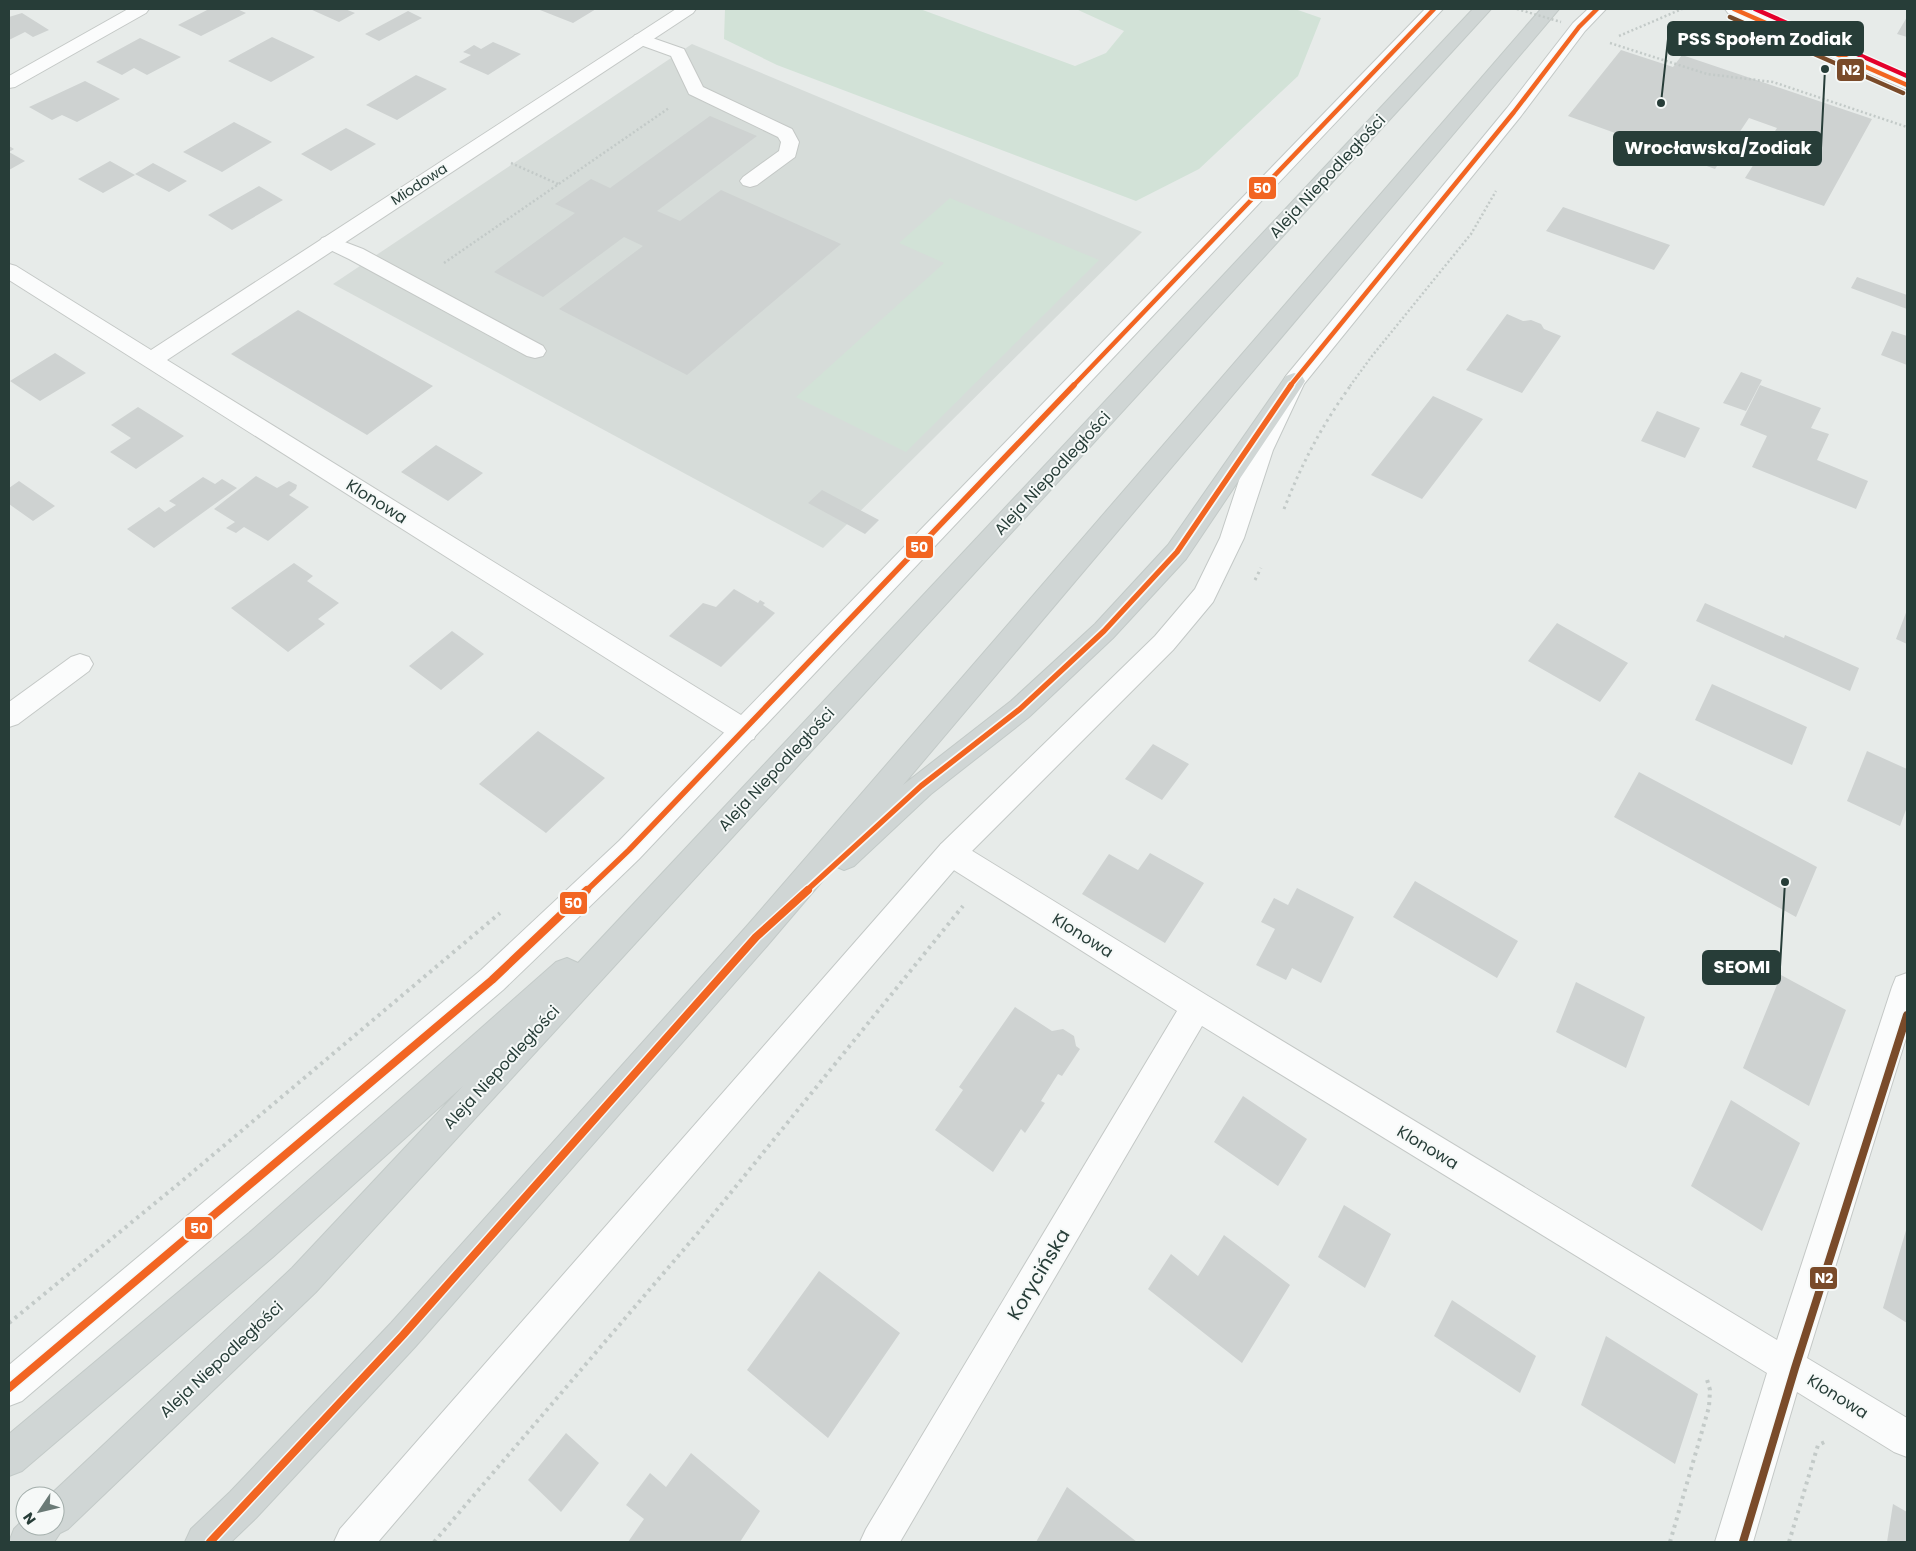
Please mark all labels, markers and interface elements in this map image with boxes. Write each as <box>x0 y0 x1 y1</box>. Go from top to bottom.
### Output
callout: PSS Społem Zodiak <box>1668 22 1863 55</box>
text: PSS Społem Zodiak <box>1678 26 1853 51</box>
line badge: N2 <box>1836 58 1865 82</box>
text: N2 <box>1842 60 1860 80</box>
street label: Aleja Niepodległości <box>1264 109 1391 243</box>
callout: Wrocławska/Zodiak <box>1614 132 1821 165</box>
text: Wrocławska/Zodiak <box>1624 135 1812 160</box>
street label: Miodowa <box>387 158 451 210</box>
line badge: 50 <box>1248 176 1277 200</box>
text: 50 <box>1253 178 1271 198</box>
street label: Aleja Niepodległości <box>989 406 1116 540</box>
street label: Klonowa <box>342 474 412 529</box>
line badge: 50 <box>905 535 934 559</box>
text: 50 <box>910 537 928 557</box>
street label: Aleja Niepodległości <box>713 702 840 836</box>
line badge: 50 <box>559 891 588 915</box>
text: 50 <box>564 893 582 913</box>
street label: Klonowa <box>1048 908 1118 963</box>
callout: SEOMI <box>1703 951 1780 984</box>
text: SEOMI <box>1714 954 1770 979</box>
street label: Aleja Niepodległości <box>438 1000 565 1134</box>
street label: Klonowa <box>1393 1120 1463 1175</box>
line badge: 50 <box>184 1216 213 1240</box>
text: 50 <box>190 1218 208 1238</box>
street label: Korycińska <box>1001 1223 1076 1325</box>
line badge: N2 <box>1809 1266 1838 1290</box>
text: N2 <box>1815 1268 1833 1288</box>
street label: Aleja Niepodległości <box>154 1296 288 1423</box>
street label: Klonowa <box>1803 1369 1873 1424</box>
north arrow <box>15 1486 65 1536</box>
text: N <box>18 1508 41 1529</box>

